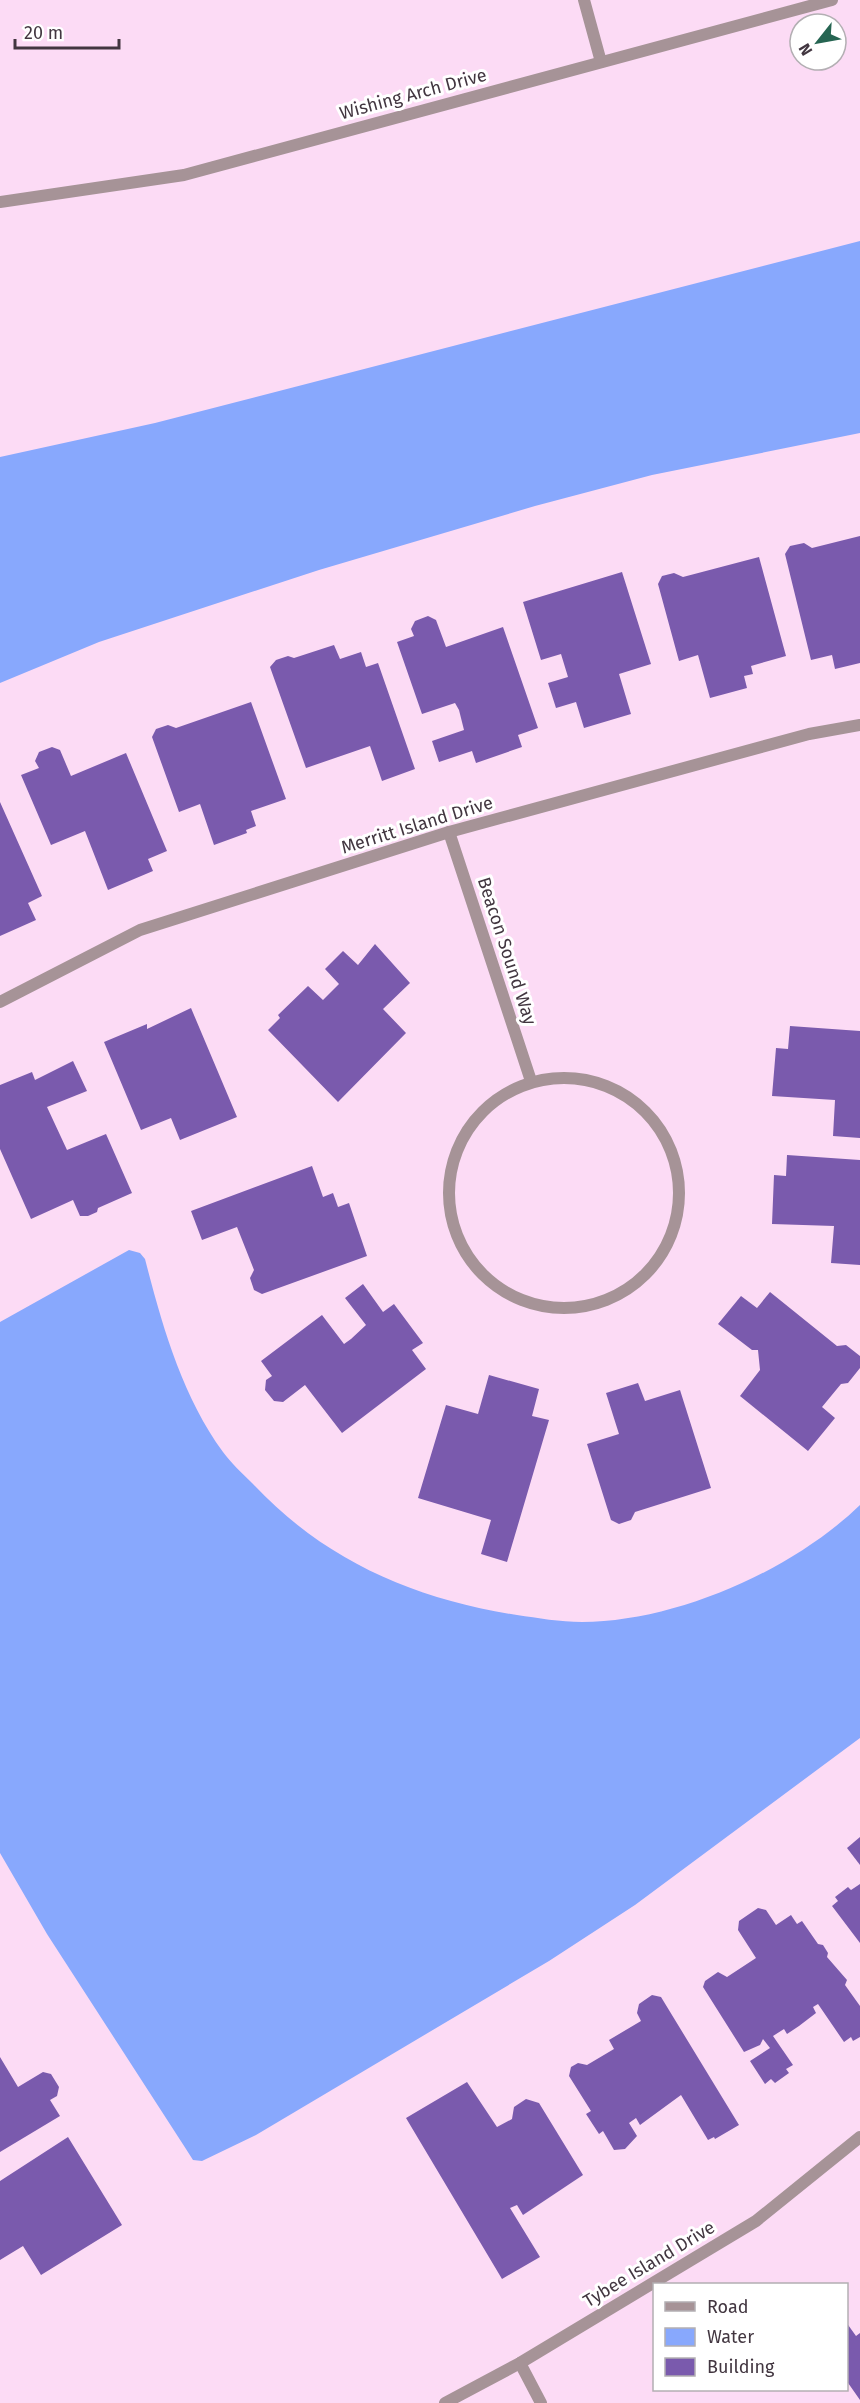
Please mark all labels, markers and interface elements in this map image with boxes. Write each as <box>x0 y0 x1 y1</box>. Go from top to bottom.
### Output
scale bar <box>15 12 118 50</box>
north arrow <box>788 12 848 72</box>
text: 20 m <box>24 22 63 44</box>
text: N <box>795 40 816 59</box>
street label: Wishing Arch Drive <box>337 64 489 124</box>
street label: Merritt Island Drive <box>338 791 496 859</box>
street label: Beacon Sound Way <box>473 874 541 1028</box>
street label: Tybee Island Drive <box>579 2216 719 2312</box>
legend <box>653 2283 848 2391</box>
text: Road <box>707 2296 749 2318</box>
text: Water <box>707 2326 754 2348</box>
text: Building <box>707 2356 775 2378</box>

